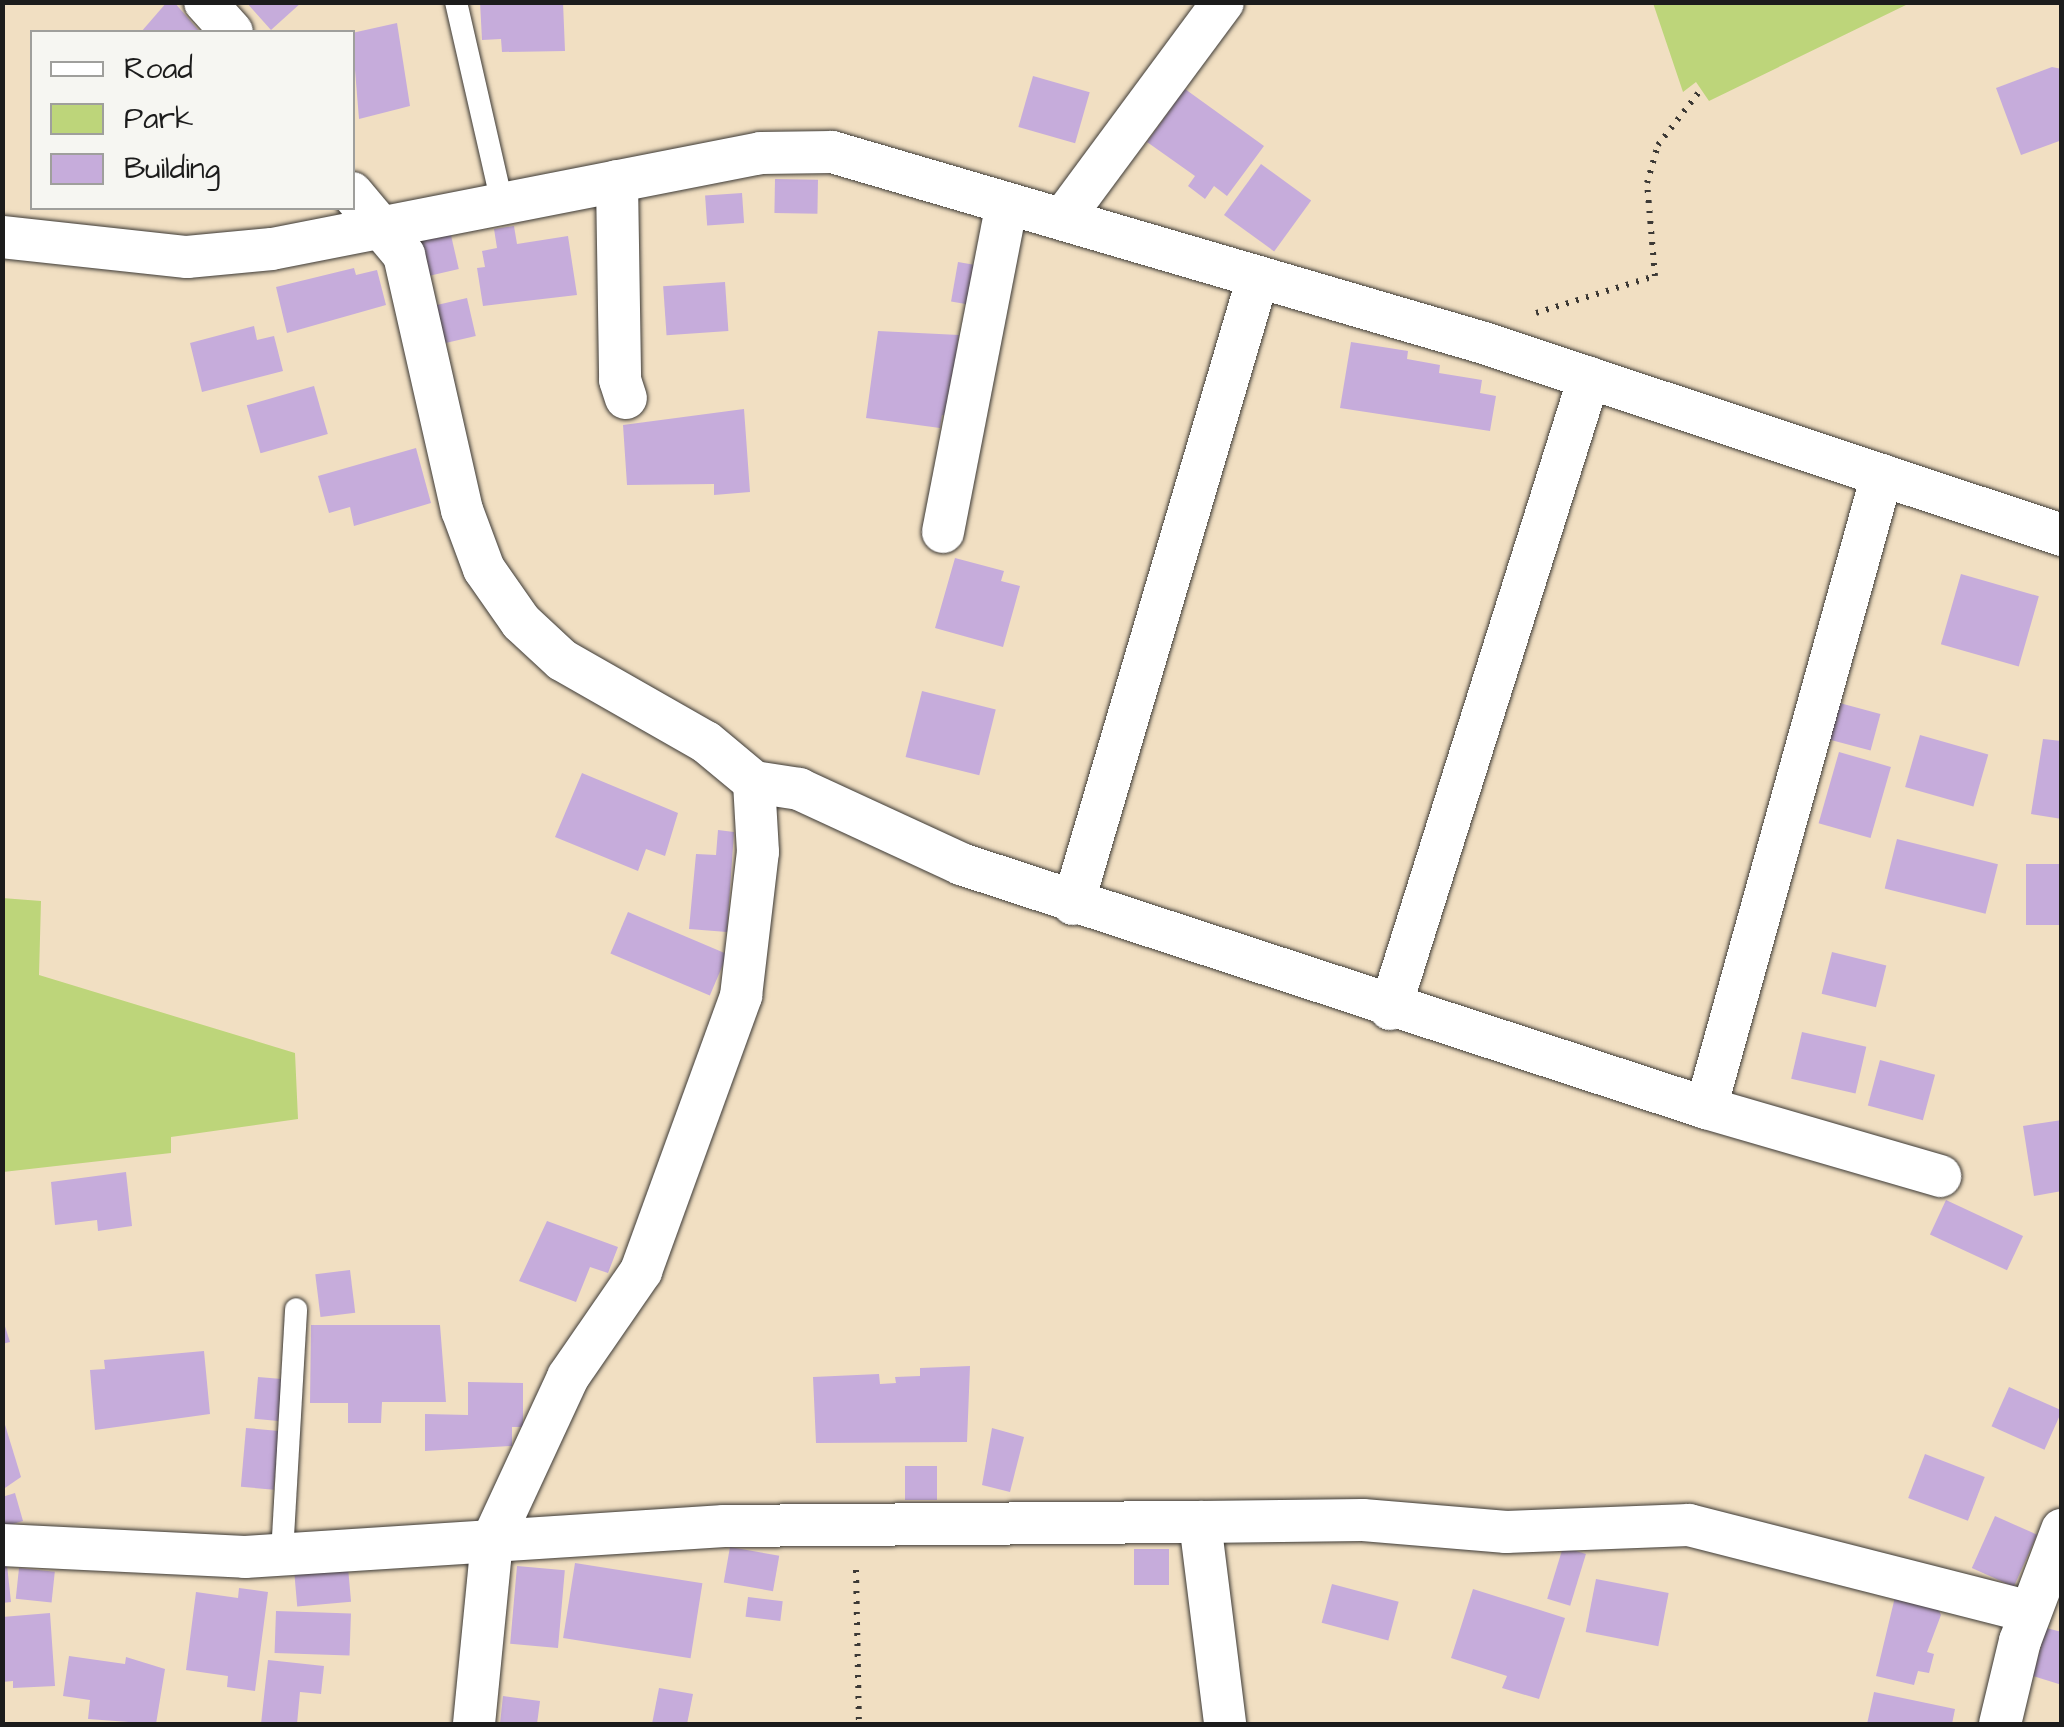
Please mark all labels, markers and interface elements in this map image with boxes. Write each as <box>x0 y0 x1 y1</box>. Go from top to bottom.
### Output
legend <box>30 30 355 210</box>
text: Road <box>124 48 193 90</box>
text: Park <box>124 98 193 140</box>
text: Building <box>124 148 220 190</box>

